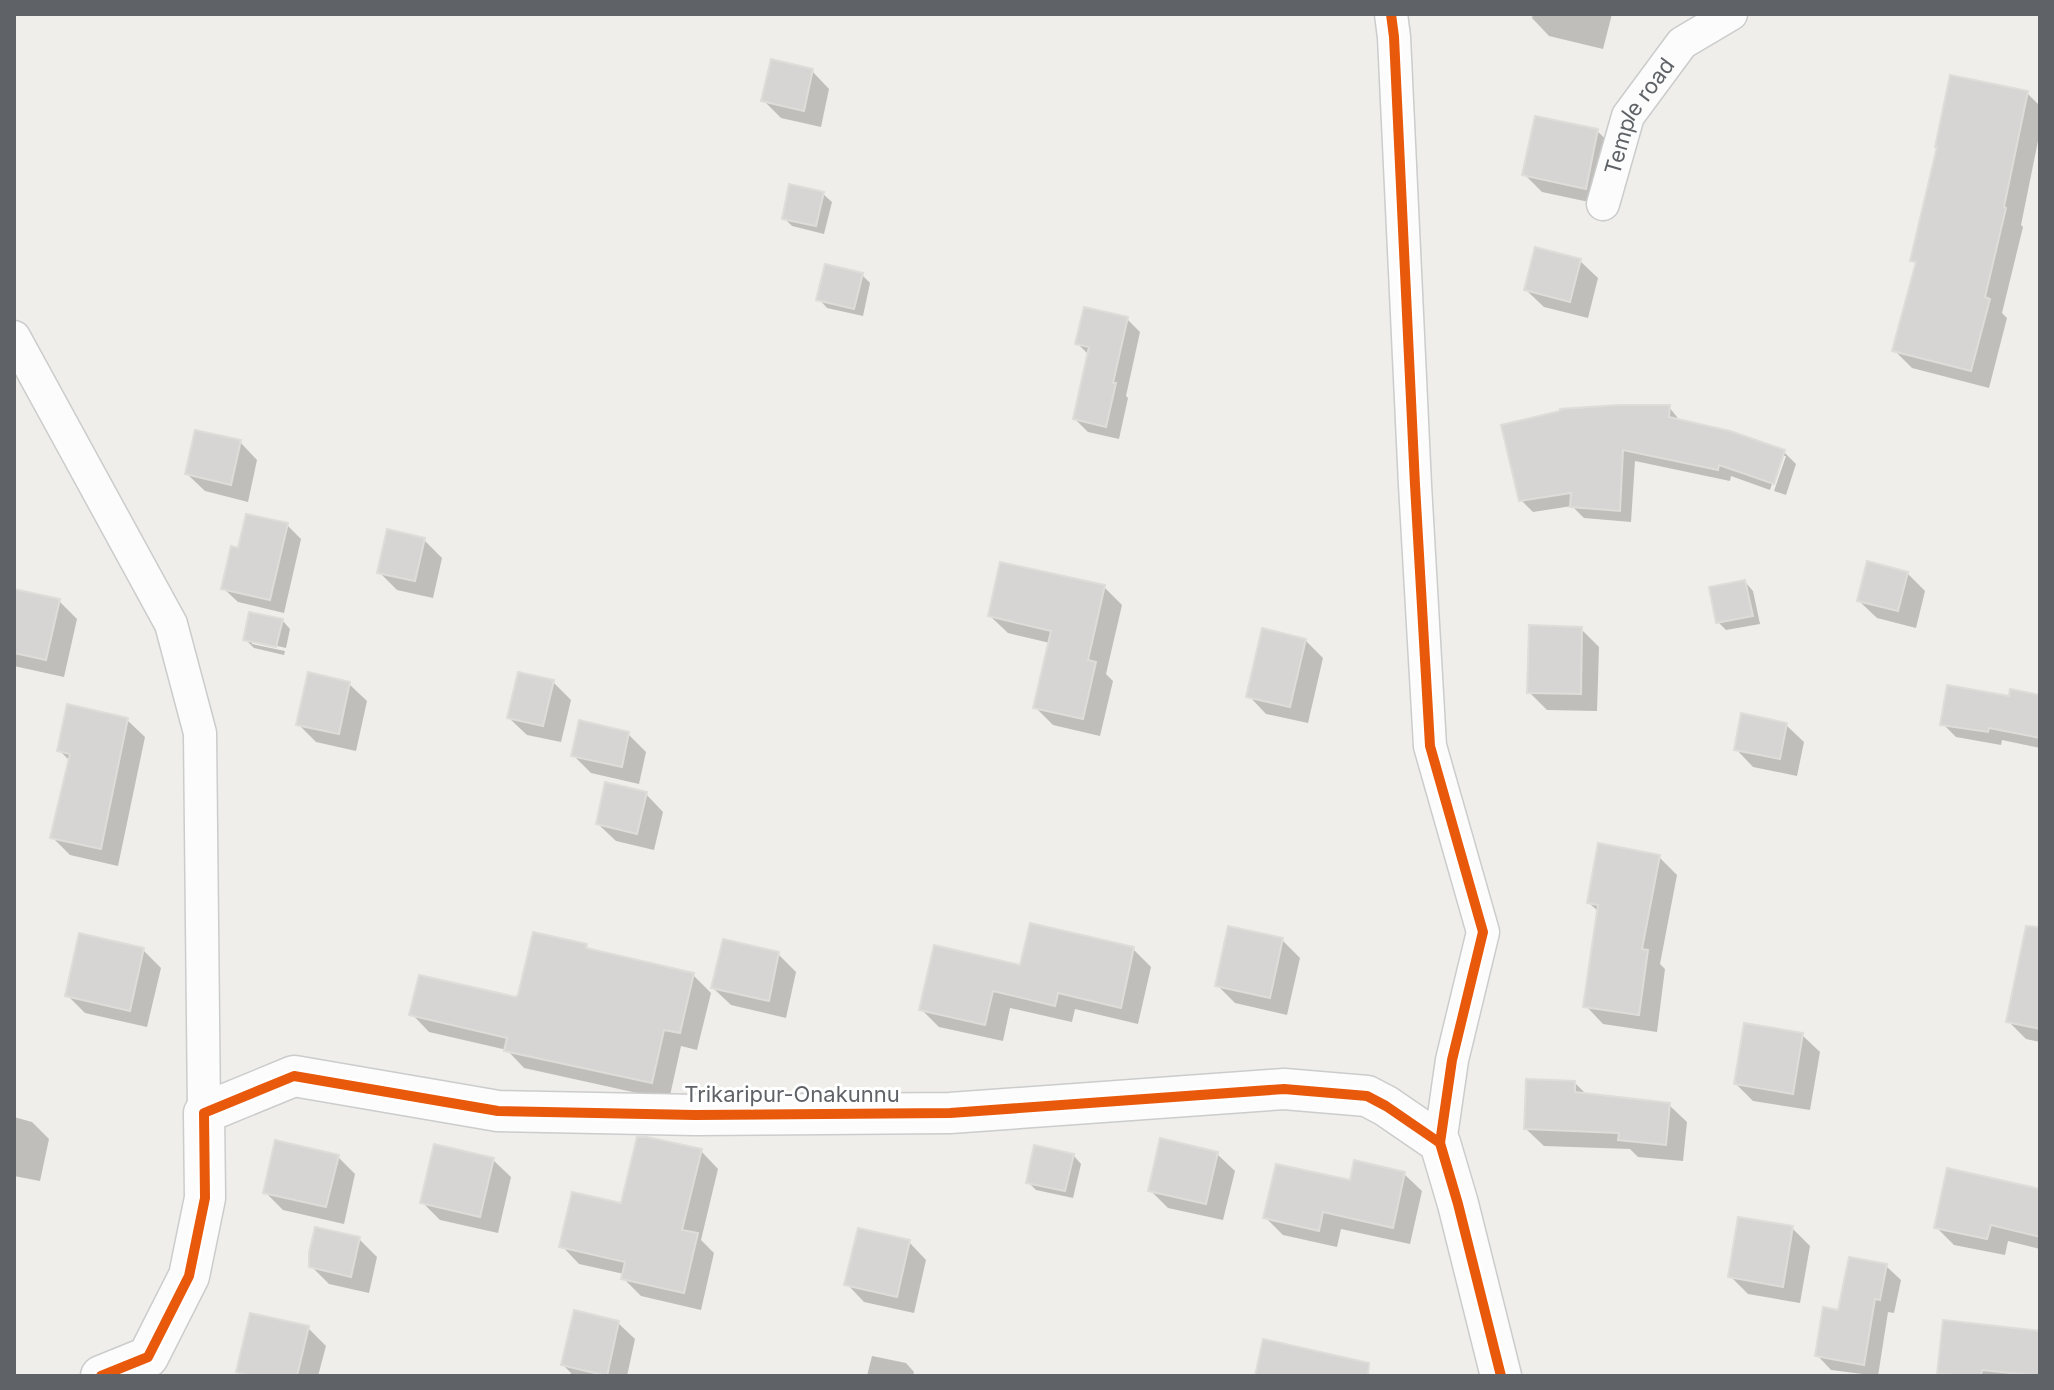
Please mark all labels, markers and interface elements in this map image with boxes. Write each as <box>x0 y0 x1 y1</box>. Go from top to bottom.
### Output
street label: Temple road <box>1599 53 1680 178</box>
street label: Trikaripur-Onakunnu <box>684 1081 900 1107</box>

